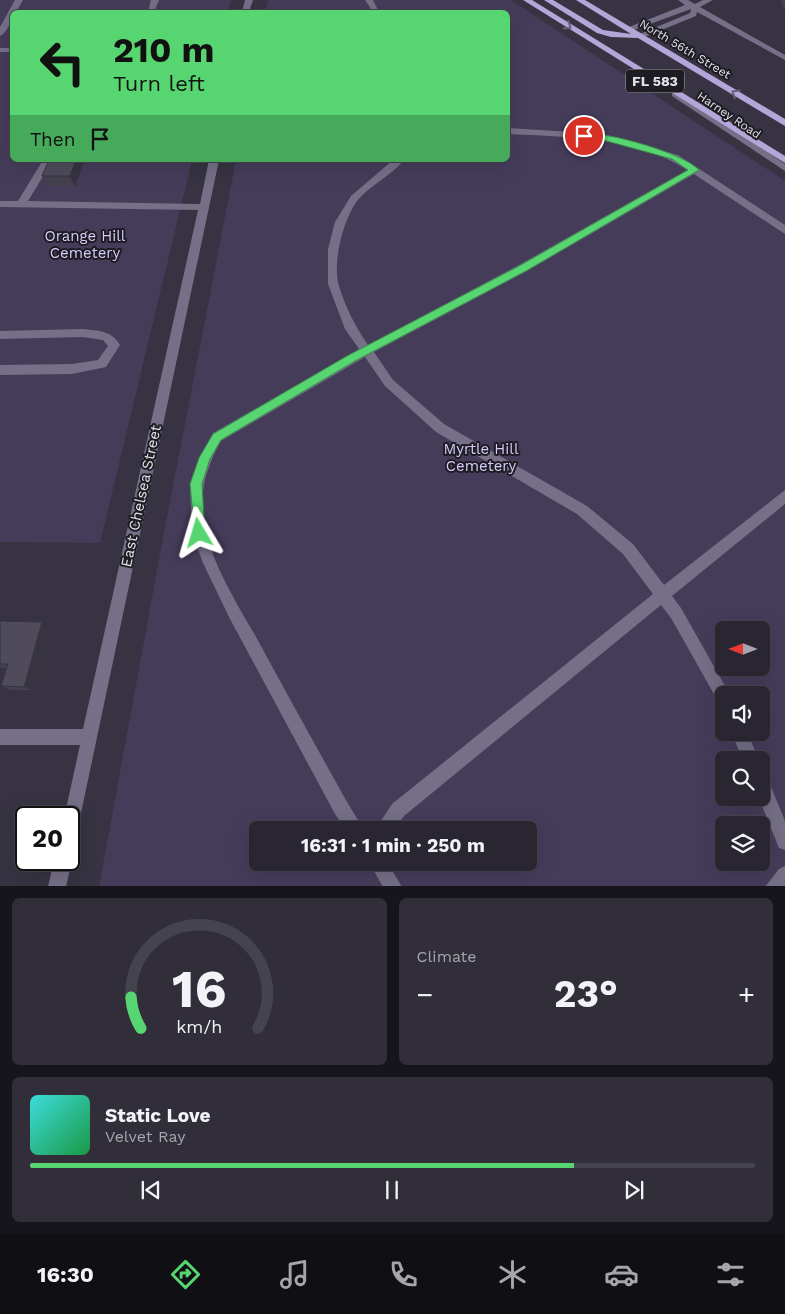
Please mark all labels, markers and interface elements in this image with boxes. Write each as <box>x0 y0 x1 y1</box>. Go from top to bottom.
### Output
street label: North 56th Street <box>637 16 733 82</box>
one-way arrow <box>563 20 572 29</box>
text: 210 m <box>113 29 214 71</box>
icon: left <box>30 30 95 95</box>
road number: FL 583 <box>626 70 684 92</box>
text: Turn left <box>113 71 205 96</box>
street label: Harney Road <box>695 89 763 141</box>
one-way arrow <box>732 90 741 100</box>
pin <box>563 115 605 157</box>
icon: arrive <box>570 122 598 150</box>
icon: arrive <box>86 125 114 153</box>
text: Then <box>30 128 76 151</box>
park label: Orange Hill Cemetery <box>45 227 126 262</box>
street label: East Chelsea Street <box>117 422 165 569</box>
park label: Myrtle Hill Cemetery <box>443 440 519 475</box>
position arrow <box>172 506 224 558</box>
north arrow <box>715 621 770 676</box>
map controls <box>715 621 770 871</box>
button: sound <box>715 686 770 741</box>
button: search <box>715 751 770 806</box>
speed limit sign: 20 <box>15 806 80 871</box>
button: layers <box>715 816 770 871</box>
text: 16:31 · 1 min · 250 m <box>301 834 485 857</box>
text: Climate <box>417 947 477 966</box>
text: 16 <box>172 959 226 1020</box>
text: 23° <box>554 972 618 1016</box>
text: − <box>417 978 433 1011</box>
text: + <box>738 978 755 1011</box>
text: km/h <box>176 1016 222 1037</box>
text: Static Love <box>105 1104 210 1127</box>
text: Velvet Ray <box>105 1127 185 1146</box>
icon: previous <box>137 1176 165 1204</box>
icon: pause <box>378 1176 406 1204</box>
icon: next <box>620 1176 648 1204</box>
icon: directions <box>168 1257 203 1292</box>
icon: music <box>277 1257 312 1292</box>
icon: phone <box>386 1257 421 1292</box>
icon: climate <box>495 1257 530 1292</box>
icon: car <box>604 1257 639 1292</box>
icon: filters <box>713 1257 748 1292</box>
text: 16:30 <box>37 1262 94 1287</box>

